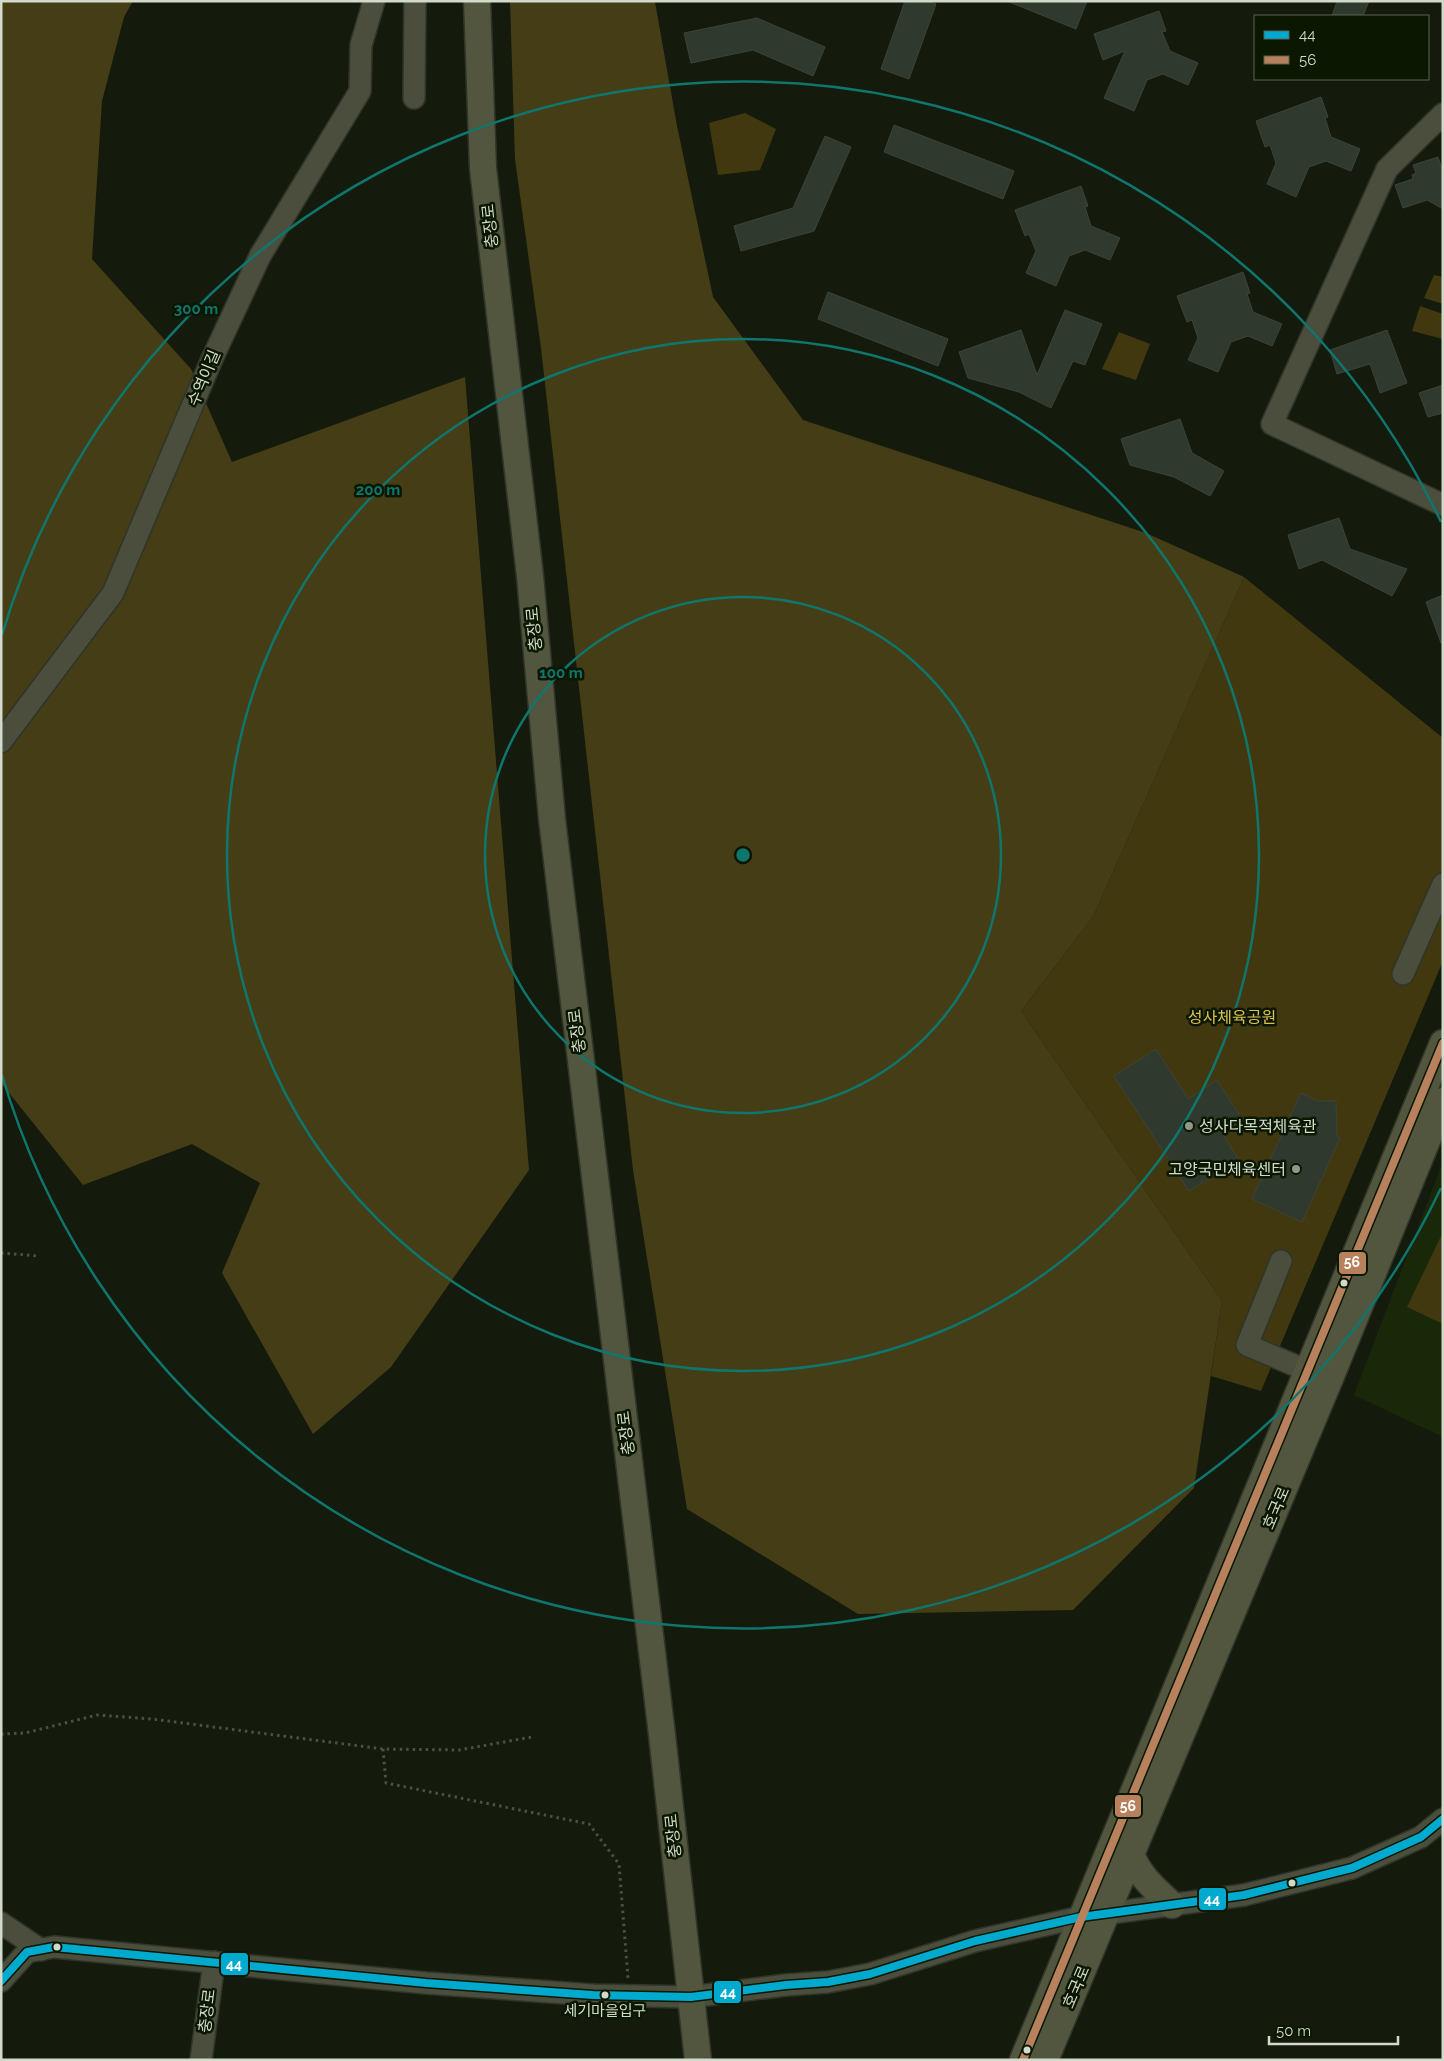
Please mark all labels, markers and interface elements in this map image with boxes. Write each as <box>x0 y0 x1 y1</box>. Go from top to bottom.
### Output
legend <box>1254 15 1429 80</box>
text: 44 <box>1299 26 1315 44</box>
text: 56 <box>1299 51 1316 69</box>
street label: 충장로 <box>478 203 502 249</box>
text: 300 m <box>174 300 218 318</box>
street label: 수역이길 <box>184 347 224 409</box>
text: 200 m <box>356 481 400 499</box>
street label: 충장로 <box>523 606 545 652</box>
text: 100 m <box>539 664 583 682</box>
centre of rings <box>734 846 752 864</box>
street label: 충장로 <box>565 1008 589 1054</box>
park label: 성사체육공원 <box>1188 1008 1276 1027</box>
place label: 성사다목적체육관 <box>1199 1117 1317 1136</box>
marker: 성사다목적체육관 <box>1183 1120 1195 1132</box>
place label: 고양국민체육센터 <box>1168 1160 1286 1179</box>
marker: 고양국민체육센터 <box>1290 1163 1302 1175</box>
line badge: 56 <box>1338 1251 1367 1275</box>
text: 56 <box>1344 1254 1360 1270</box>
unlabelled marker <box>1339 1278 1349 1288</box>
street label: 충장로 <box>614 1410 638 1456</box>
street label: 호국로 <box>1259 1484 1293 1532</box>
line badge: 56 <box>1114 1794 1142 1818</box>
text: 56 <box>1120 1798 1136 1814</box>
street label: 충장로 <box>661 1813 685 1859</box>
unlabelled marker <box>1287 1878 1297 1888</box>
line badge: 44 <box>1198 1887 1227 1911</box>
text: 44 <box>1204 1891 1220 1907</box>
unlabelled marker <box>52 1942 62 1952</box>
line badge: 44 <box>220 1952 249 1976</box>
text: 44 <box>226 1956 242 1972</box>
street label: 호국로 <box>1059 1963 1093 2011</box>
line badge: 44 <box>713 1980 742 2004</box>
text: 44 <box>720 1984 736 2000</box>
street label: 충장로 <box>195 1988 219 2034</box>
marker: 세기마을입구 <box>600 1990 610 2000</box>
place label: 세기마을입구 <box>564 2002 646 2020</box>
scale bar <box>1269 2014 1398 2046</box>
text: 50 m <box>1276 2022 1311 2040</box>
unlabelled marker <box>1022 2045 1032 2055</box>

